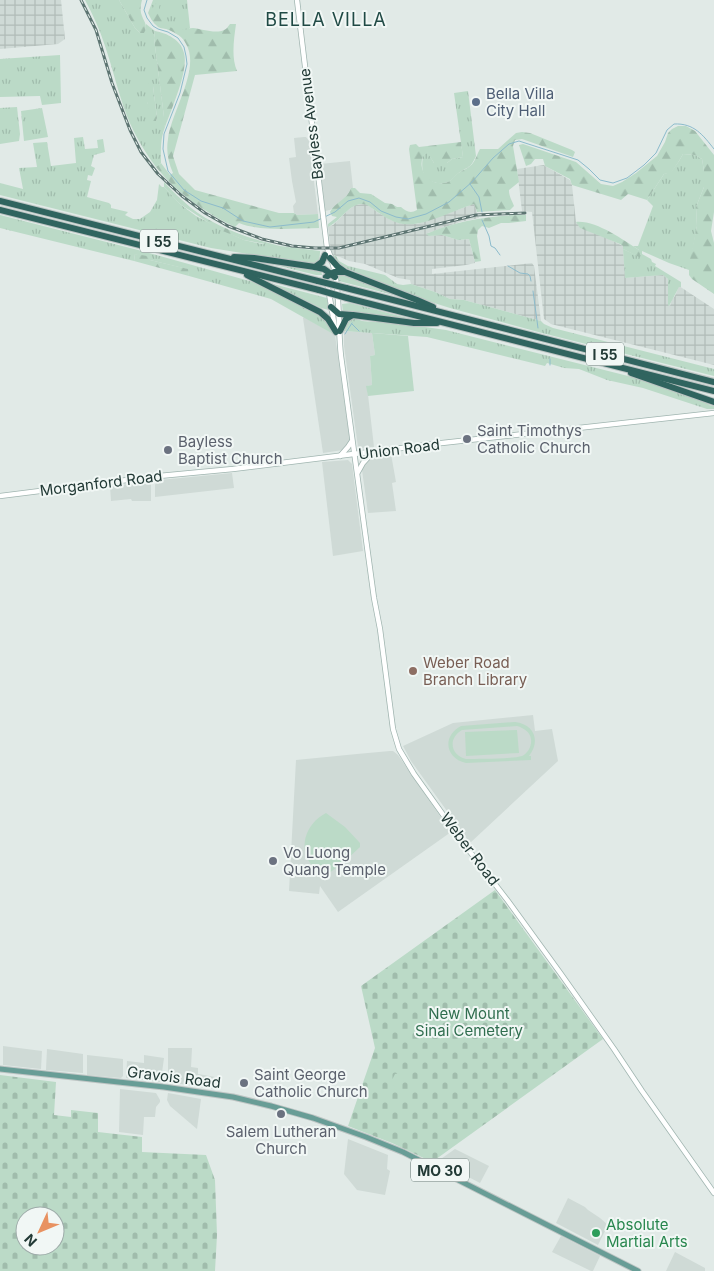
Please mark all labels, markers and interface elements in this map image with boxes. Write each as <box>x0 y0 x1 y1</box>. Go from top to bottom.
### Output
district label: BELLA VILLA <box>265 9 387 30</box>
street label: Bayless Avenue <box>295 67 327 181</box>
place label: Bella Villa City Hall <box>486 84 554 120</box>
marker: Bella Villa City Hall <box>470 96 482 108</box>
road number: I 55 <box>140 230 178 252</box>
road number: I 55 <box>586 342 624 366</box>
place label: Saint Timothys Catholic Church <box>477 421 591 457</box>
place label: Bayless Baptist Church <box>178 432 283 468</box>
marker: Saint Timothys Catholic Church <box>461 433 473 445</box>
street label: Union Road <box>357 435 441 463</box>
marker: Bayless Baptist Church <box>162 444 174 456</box>
street label: Morganford Road <box>39 466 163 500</box>
place label: Weber Road Branch Library <box>423 653 528 689</box>
marker: Weber Road Branch Library <box>407 665 419 677</box>
street label: Weber Road <box>436 809 504 889</box>
place label: Vo Luong Quang Temple <box>283 843 386 879</box>
marker: Vo Luong Quang Temple <box>267 855 279 867</box>
park label: New Mount Sinai Cemetery <box>415 1004 523 1040</box>
street label: Gravois Road <box>126 1062 222 1092</box>
place label: Saint George Catholic Church <box>254 1065 368 1101</box>
marker: Saint George Catholic Church <box>238 1077 250 1089</box>
marker: Salem Lutheran Church <box>275 1108 287 1120</box>
place label: Salem Lutheran Church <box>226 1122 336 1158</box>
road number: MO 30 <box>411 1158 469 1182</box>
north arrow <box>15 1206 65 1256</box>
place label: Absolute Martial Arts <box>606 1215 688 1251</box>
marker: Absolute Martial Arts <box>590 1227 602 1239</box>
text: N <box>20 1231 40 1250</box>

